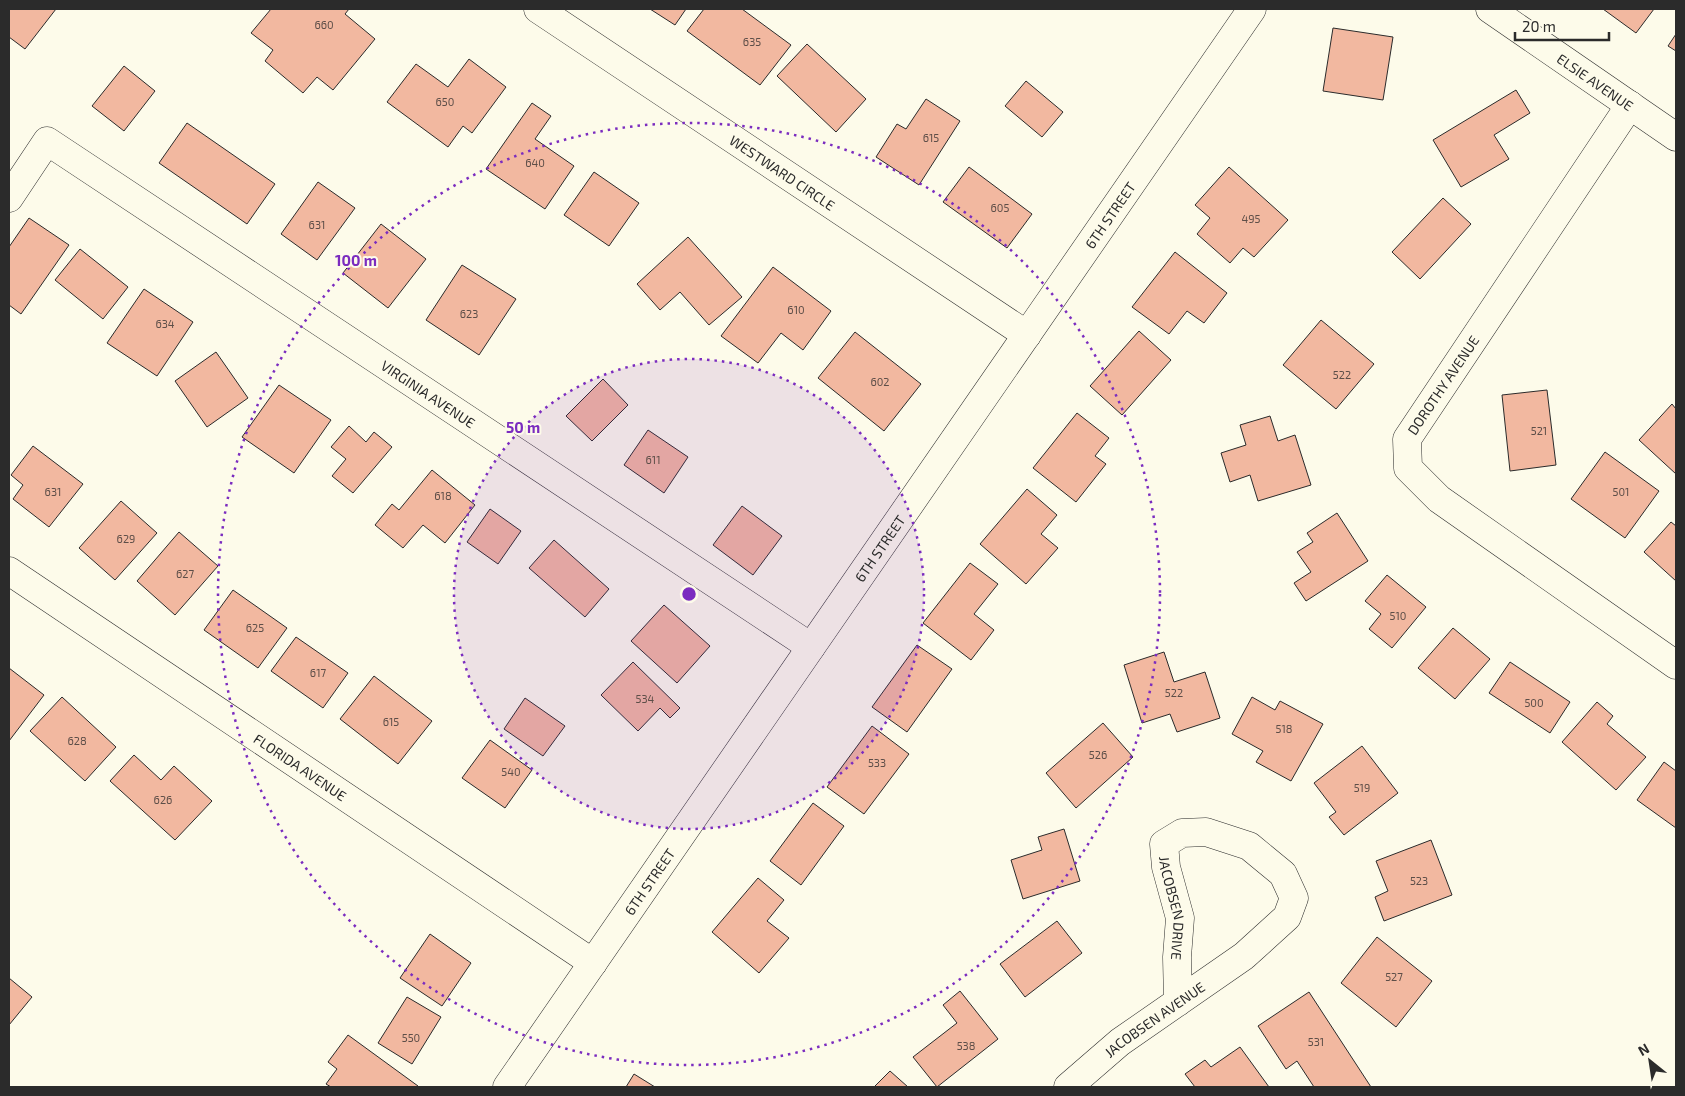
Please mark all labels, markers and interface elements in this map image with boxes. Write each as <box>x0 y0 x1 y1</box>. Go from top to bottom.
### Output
scale bar <box>1515 10 1609 42</box>
text: 20 m <box>1522 17 1556 35</box>
house number: 660 <box>314 18 334 31</box>
house number: 635 <box>743 35 761 48</box>
street label: ELSIE AVENUE <box>1554 49 1637 114</box>
house number: 650 <box>436 95 454 108</box>
street label: WESTWARD CIRCLE <box>727 131 839 213</box>
house number: 615 <box>923 131 939 144</box>
house number: 640 <box>525 156 545 169</box>
street label: 6TH STREET <box>1081 178 1139 252</box>
house number: 605 <box>991 201 1010 214</box>
house number: 495 <box>1242 212 1261 225</box>
house number: 631 <box>309 218 325 231</box>
text: 100 m <box>335 251 377 269</box>
house number: 610 <box>787 303 805 316</box>
house number: 623 <box>460 307 478 320</box>
house number: 634 <box>155 317 175 330</box>
street label: DOROTHY AVENUE <box>1404 332 1483 438</box>
street label: VIRGINIA AVENUE <box>378 356 479 431</box>
house number: 522 <box>1333 368 1351 381</box>
house number: 602 <box>870 375 890 388</box>
text: 50 m <box>506 418 540 436</box>
house number: 521 <box>1531 424 1547 437</box>
house number: 611 <box>645 453 661 466</box>
house number: 631 <box>45 485 61 498</box>
house number: 501 <box>1613 485 1629 498</box>
house number: 618 <box>434 489 452 502</box>
street label: 6TH STREET <box>850 512 908 585</box>
house number: 629 <box>117 532 135 545</box>
house number: 627 <box>176 567 194 580</box>
centre of rings <box>680 585 698 603</box>
house number: 510 <box>1390 609 1406 622</box>
house number: 625 <box>246 621 264 634</box>
house number: 617 <box>310 666 327 679</box>
house number: 522 <box>1165 686 1183 699</box>
house number: 534 <box>636 692 655 705</box>
house number: 500 <box>1524 696 1544 709</box>
house number: 615 <box>383 715 399 728</box>
house number: 518 <box>1276 722 1292 735</box>
street label: FLORIDA AVENUE <box>251 729 350 804</box>
house number: 628 <box>67 734 87 747</box>
house number: 526 <box>1089 748 1107 761</box>
house number: 533 <box>868 756 886 769</box>
house number: 540 <box>501 765 521 778</box>
house number: 519 <box>1354 781 1370 794</box>
house number: 626 <box>154 793 172 806</box>
street label: 6TH STREET <box>620 845 678 918</box>
street label: JACOBSEN DRIVE <box>1157 855 1189 961</box>
house number: 523 <box>1410 874 1428 887</box>
house number: 527 <box>1385 970 1403 983</box>
street label: JACOBSEN AVENUE <box>1101 977 1208 1060</box>
house number: 550 <box>402 1031 420 1044</box>
house number: 531 <box>1308 1035 1324 1048</box>
north arrow <box>1625 1036 1675 1086</box>
house number: 538 <box>957 1039 975 1052</box>
text: N <box>1635 1039 1652 1059</box>

